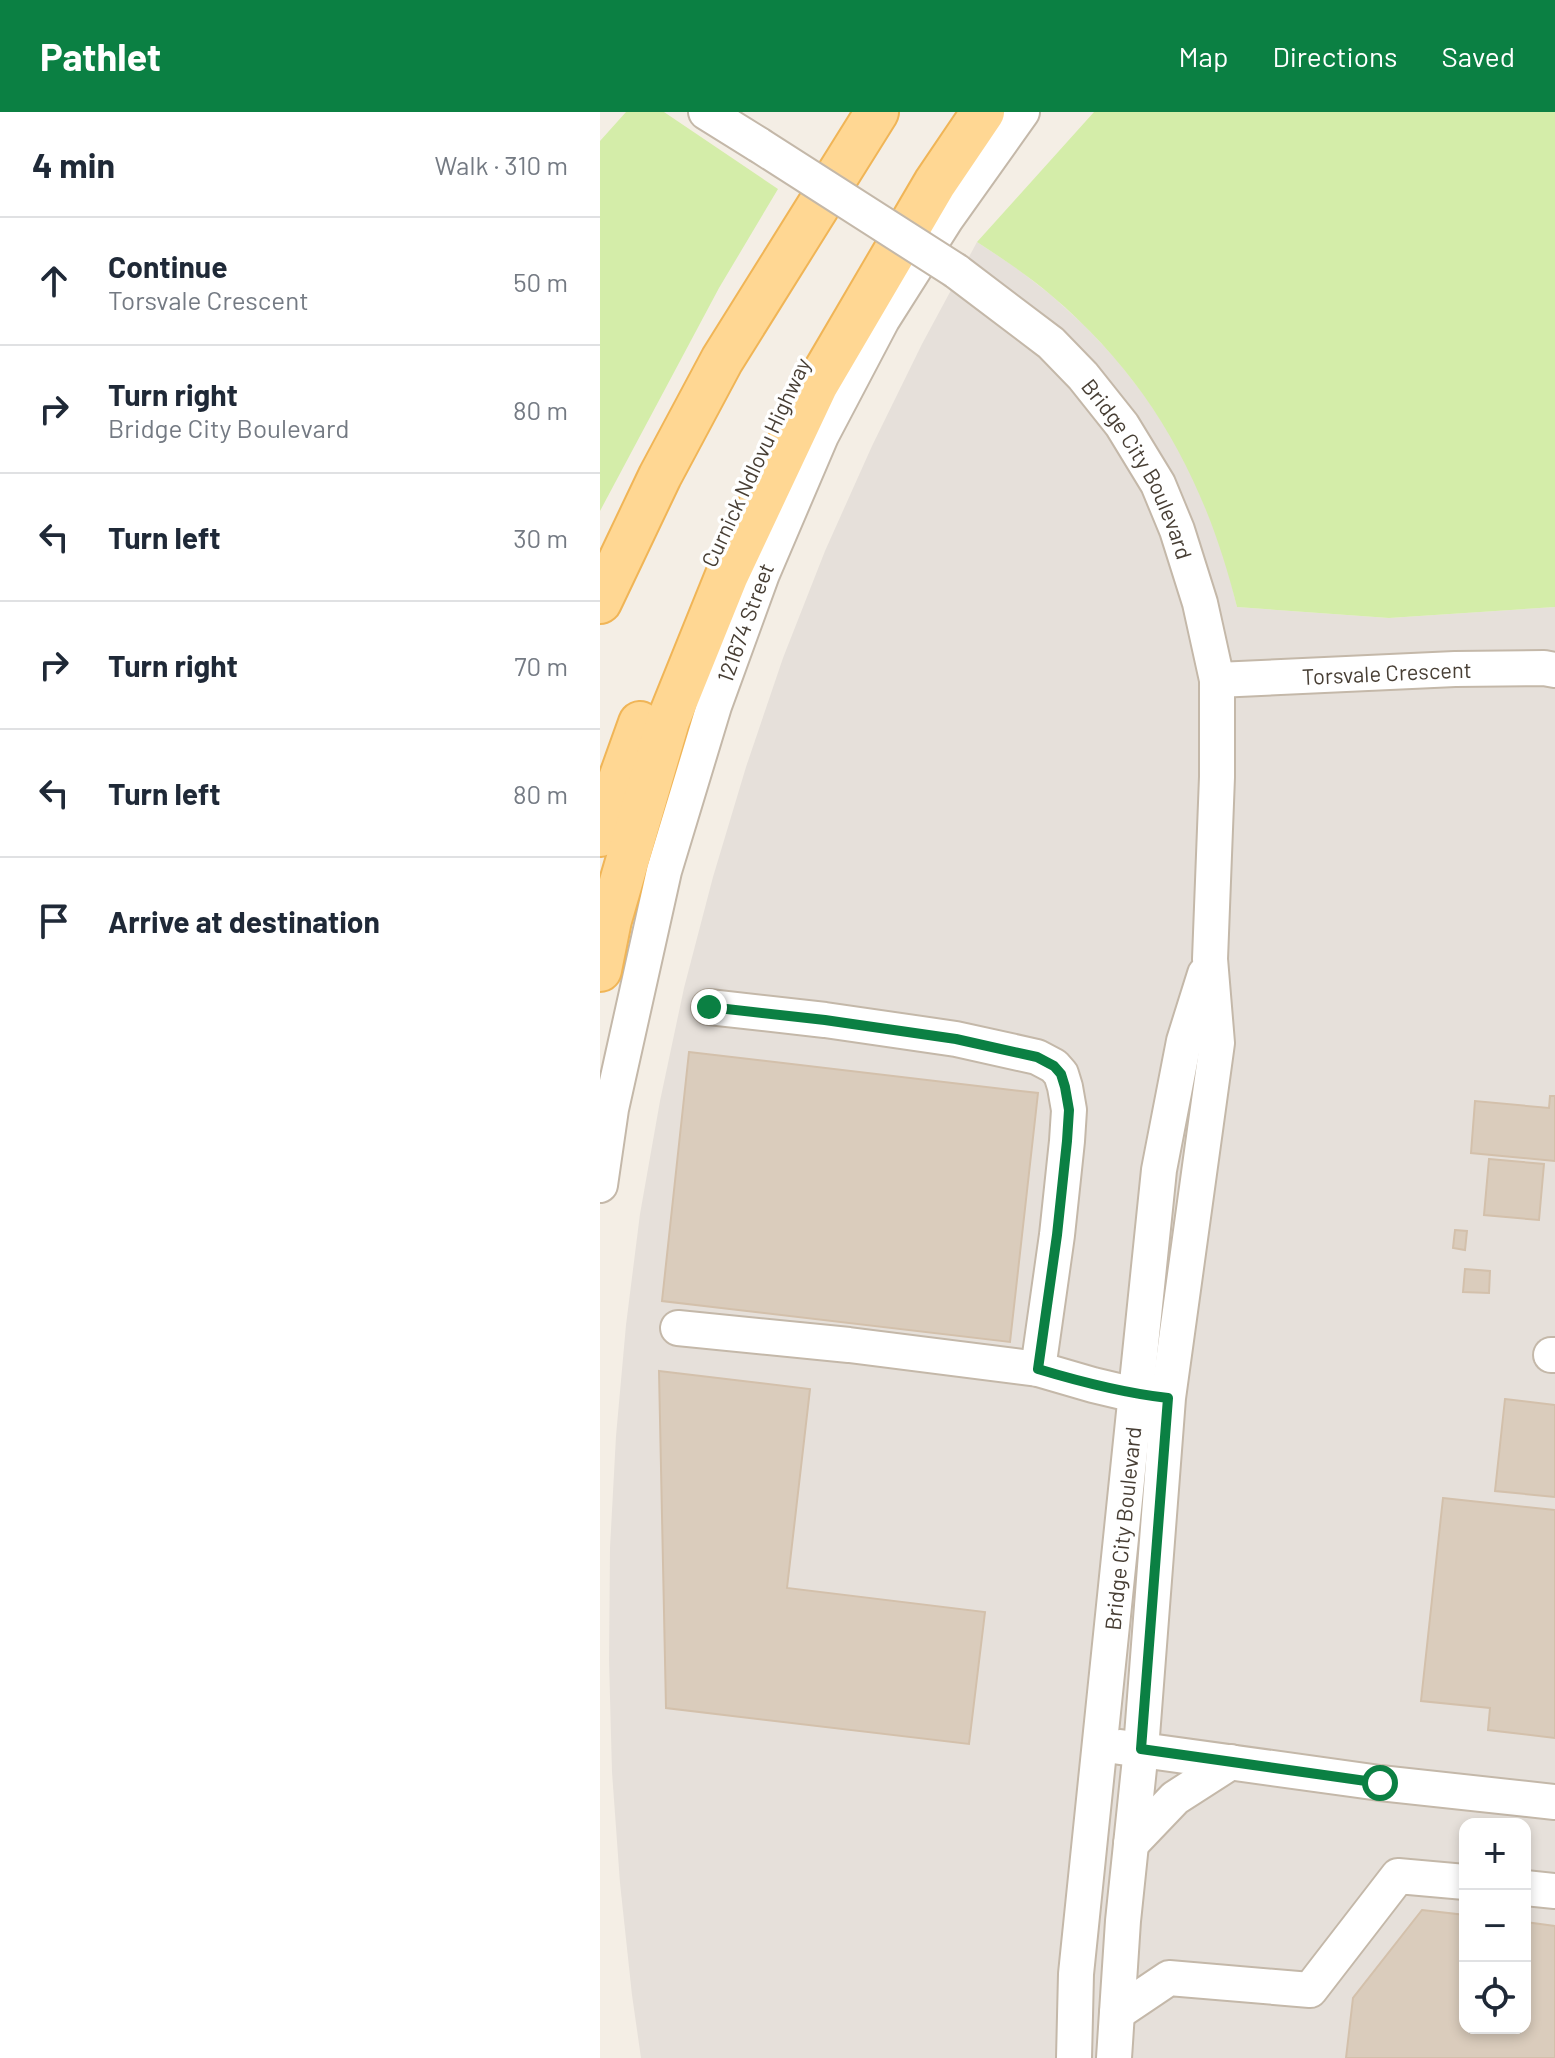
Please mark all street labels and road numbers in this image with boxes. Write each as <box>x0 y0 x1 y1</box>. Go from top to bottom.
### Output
street label: Curnick Ndlovu Highway <box>695 353 815 571</box>
street label: Bridge City Boulevard <box>1077 373 1198 562</box>
street label: 121674 Street <box>711 559 778 686</box>
street label: Torsvale Crescent <box>1301 656 1472 689</box>
street label: Bridge City Boulevard <box>1099 1425 1145 1631</box>

